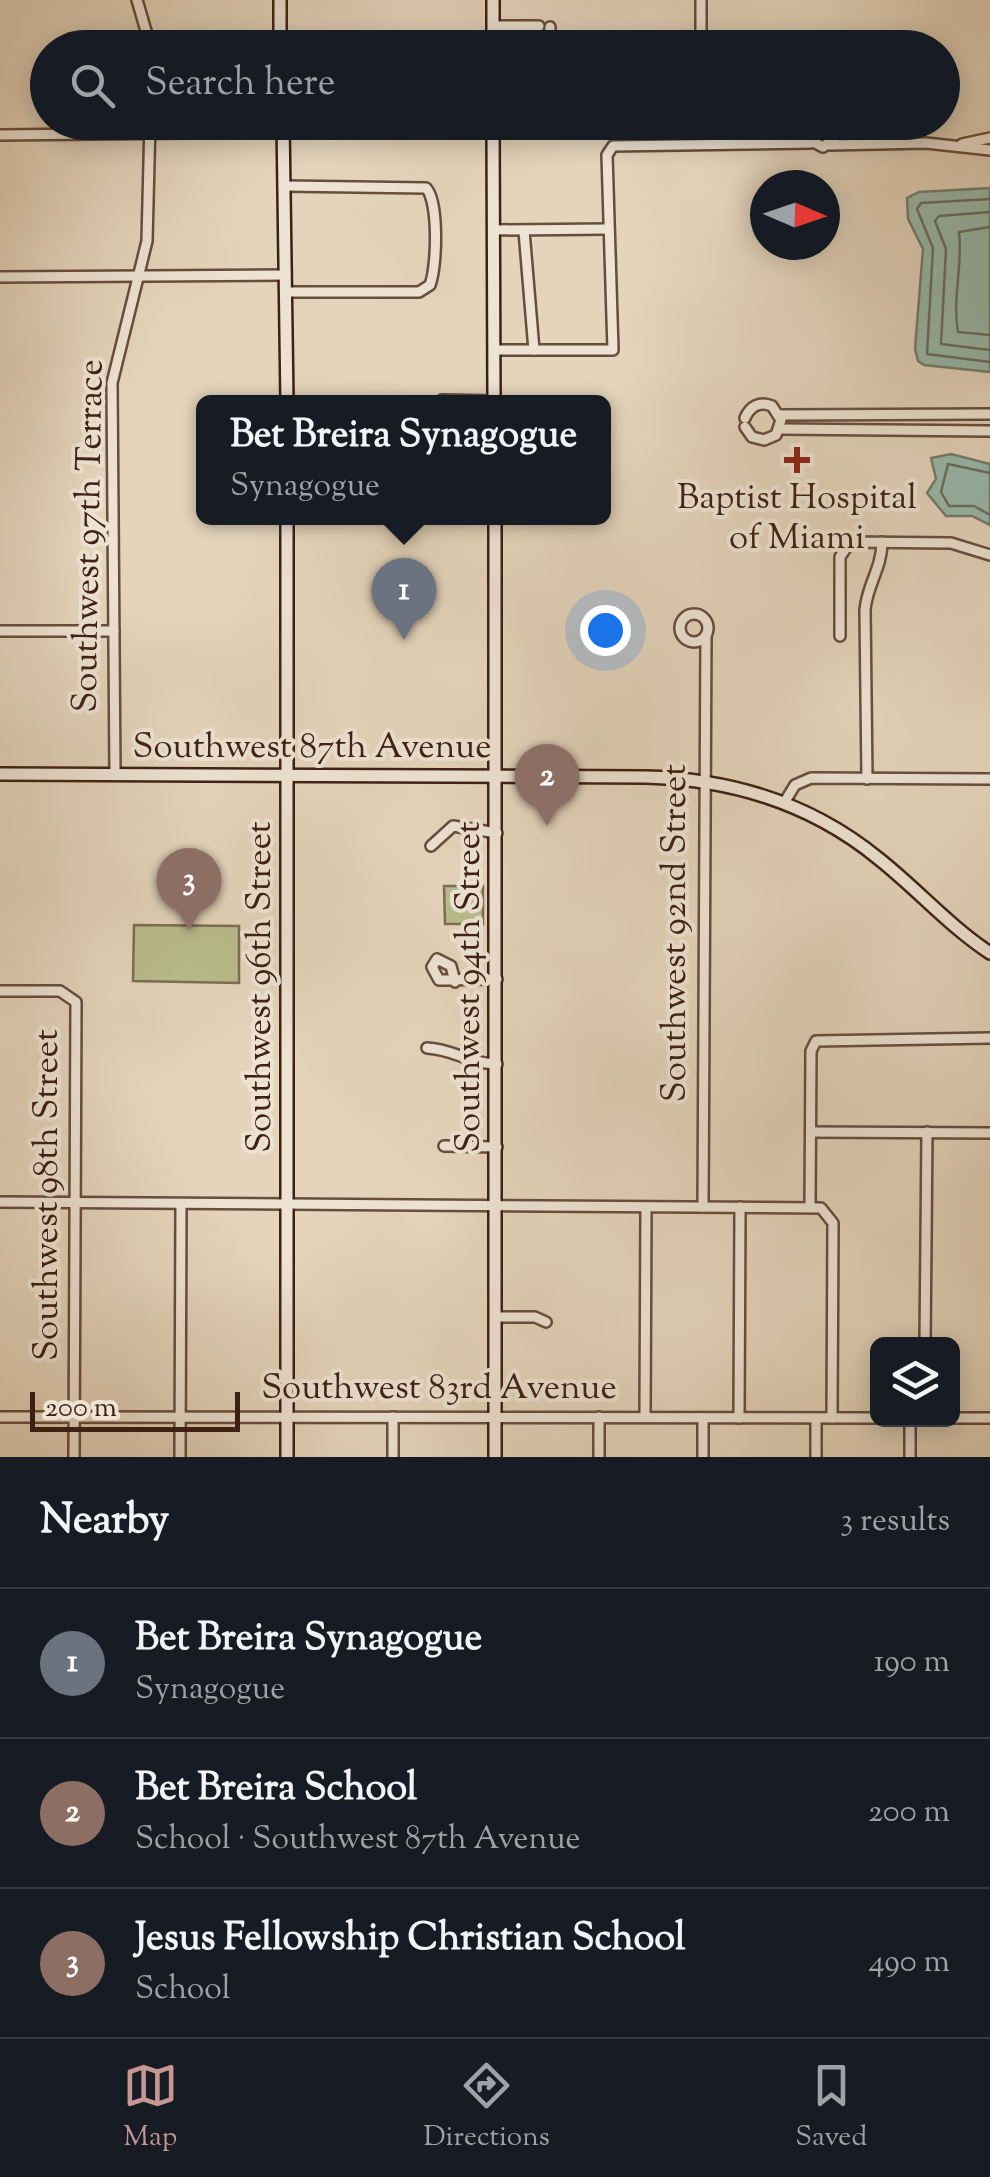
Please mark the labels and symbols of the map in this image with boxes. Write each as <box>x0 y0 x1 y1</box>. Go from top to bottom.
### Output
north arrow <box>750 170 840 260</box>
street label: Southwest 97th Terrace <box>61 359 119 713</box>
marker: Baptist Hospital of Miami <box>784 447 810 473</box>
place label: Baptist Hospital of Miami <box>677 474 917 565</box>
pin: 1 <box>372 558 436 640</box>
your location <box>580 605 631 656</box>
street label: Southwest 87th Avenue <box>133 723 491 774</box>
pin: 2 <box>514 744 580 826</box>
street label: Southwest 92nd Street <box>651 764 702 1102</box>
street label: Southwest 96th Street <box>236 821 287 1153</box>
street label: Southwest 94th Street <box>445 821 496 1153</box>
pin: 3 <box>156 848 222 930</box>
street label: Southwest 98th Street <box>23 1029 74 1361</box>
street label: Southwest 83rd Avenue <box>261 1364 617 1415</box>
scale bar <box>30 1387 240 1432</box>

